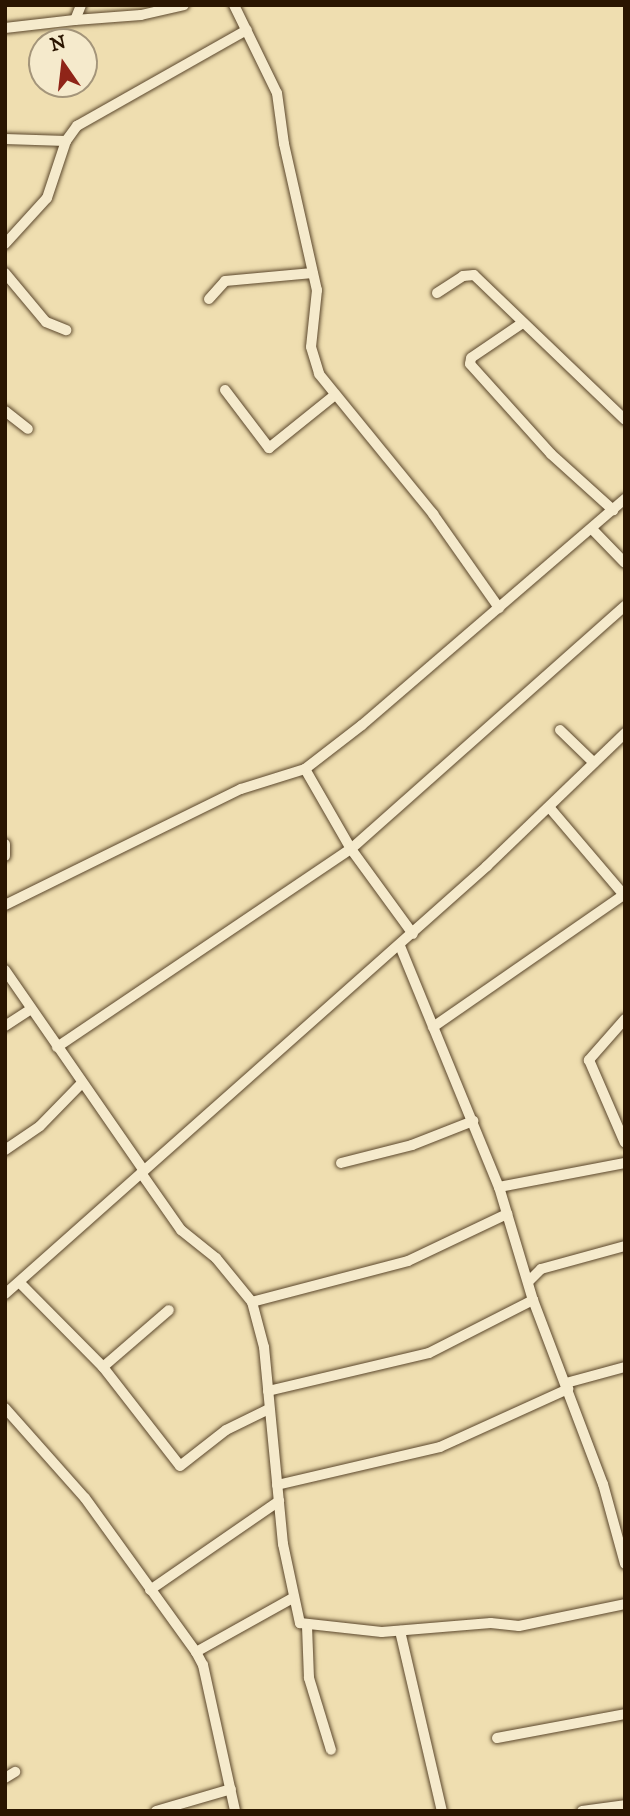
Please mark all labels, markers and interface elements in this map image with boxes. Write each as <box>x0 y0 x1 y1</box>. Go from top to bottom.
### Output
north arrow <box>28 28 98 98</box>
text: N <box>48 31 69 57</box>

